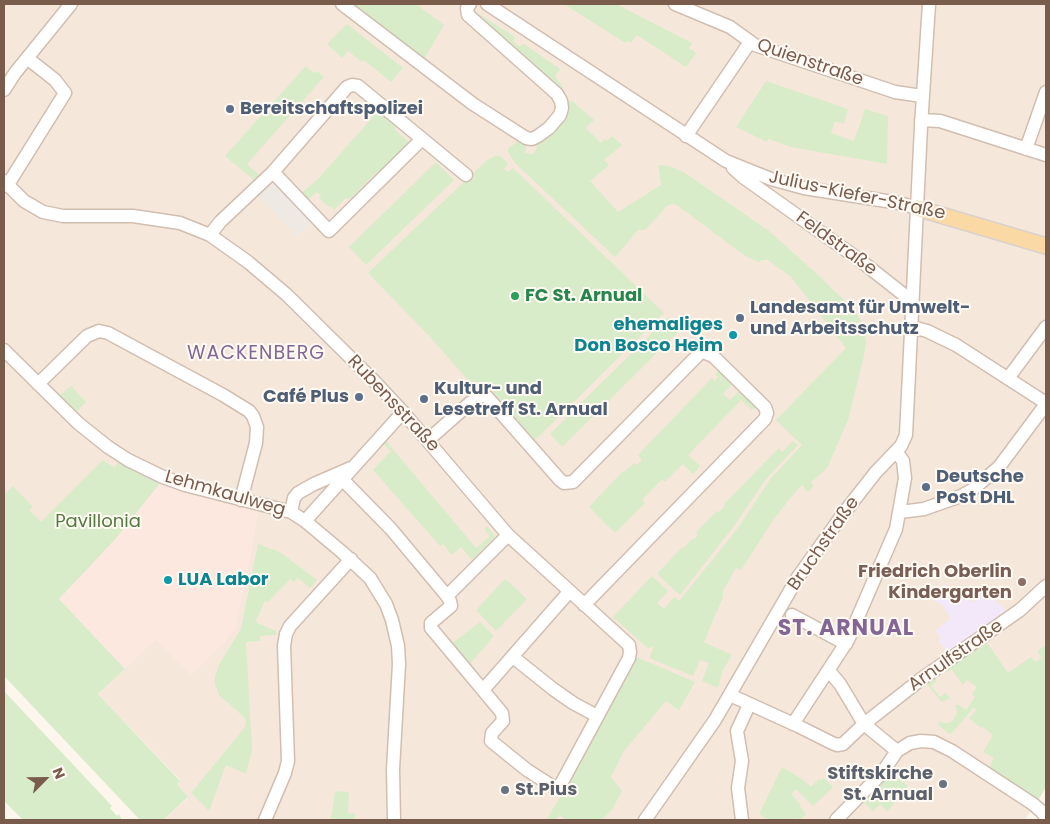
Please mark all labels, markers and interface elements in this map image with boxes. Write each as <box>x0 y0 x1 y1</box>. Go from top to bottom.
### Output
street label: Quienstraße <box>754 35 866 91</box>
place label: Bereitschaftspolizei <box>240 98 423 120</box>
marker: Bereitschaftspolizei <box>224 103 236 115</box>
street label: Julius-Kiefer-Straße <box>767 167 947 225</box>
street label: Feldstraße <box>791 207 881 281</box>
place label: FC St. Arnual <box>525 285 642 307</box>
marker: FC St. Arnual <box>509 290 521 302</box>
place label: Landesamt für Umwelt- und Arbeitsschutz <box>750 297 970 340</box>
marker: Landesamt für Umwelt- und Arbeitsschutz <box>734 312 746 324</box>
place label: ehemaliges Don Bosco Heim <box>574 314 723 356</box>
marker: ehemaliges Don Bosco Heim <box>727 329 739 341</box>
district label: WACKENBERG <box>186 343 326 365</box>
street label: Rubensstraße <box>342 351 444 457</box>
place label: Kultur- und Lesetreff St. Arnual <box>434 378 608 420</box>
place label: Café Plus <box>263 386 349 408</box>
marker: Café Plus <box>353 391 365 403</box>
marker: Kultur- und Lesetreff St. Arnual <box>418 393 430 405</box>
street label: Lehmkaulweg <box>162 466 288 522</box>
place label: Deutsche Post DHL <box>936 466 1024 508</box>
marker: Deutsche Post DHL <box>920 481 932 493</box>
street label: Bruchstraße <box>784 493 864 595</box>
park label: Pavillonia <box>55 511 141 533</box>
place label: Friedrich Oberlin Kindergarten <box>858 561 1012 604</box>
place label: LUA Labor <box>178 569 269 591</box>
marker: LUA Labor <box>162 574 174 586</box>
marker: Friedrich Oberlin Kindergarten <box>1016 576 1028 588</box>
street label: Arnulfstraße <box>905 615 1007 697</box>
district label: ST. ARNUAL <box>776 616 916 642</box>
north arrow <box>20 754 70 804</box>
place label: Stiftskirche St. Arnual <box>827 763 933 806</box>
text: N <box>48 764 70 782</box>
marker: Stiftskirche St. Arnual <box>937 778 949 790</box>
place label: St.Pius <box>515 779 577 801</box>
marker: St.Pius <box>499 784 511 796</box>

